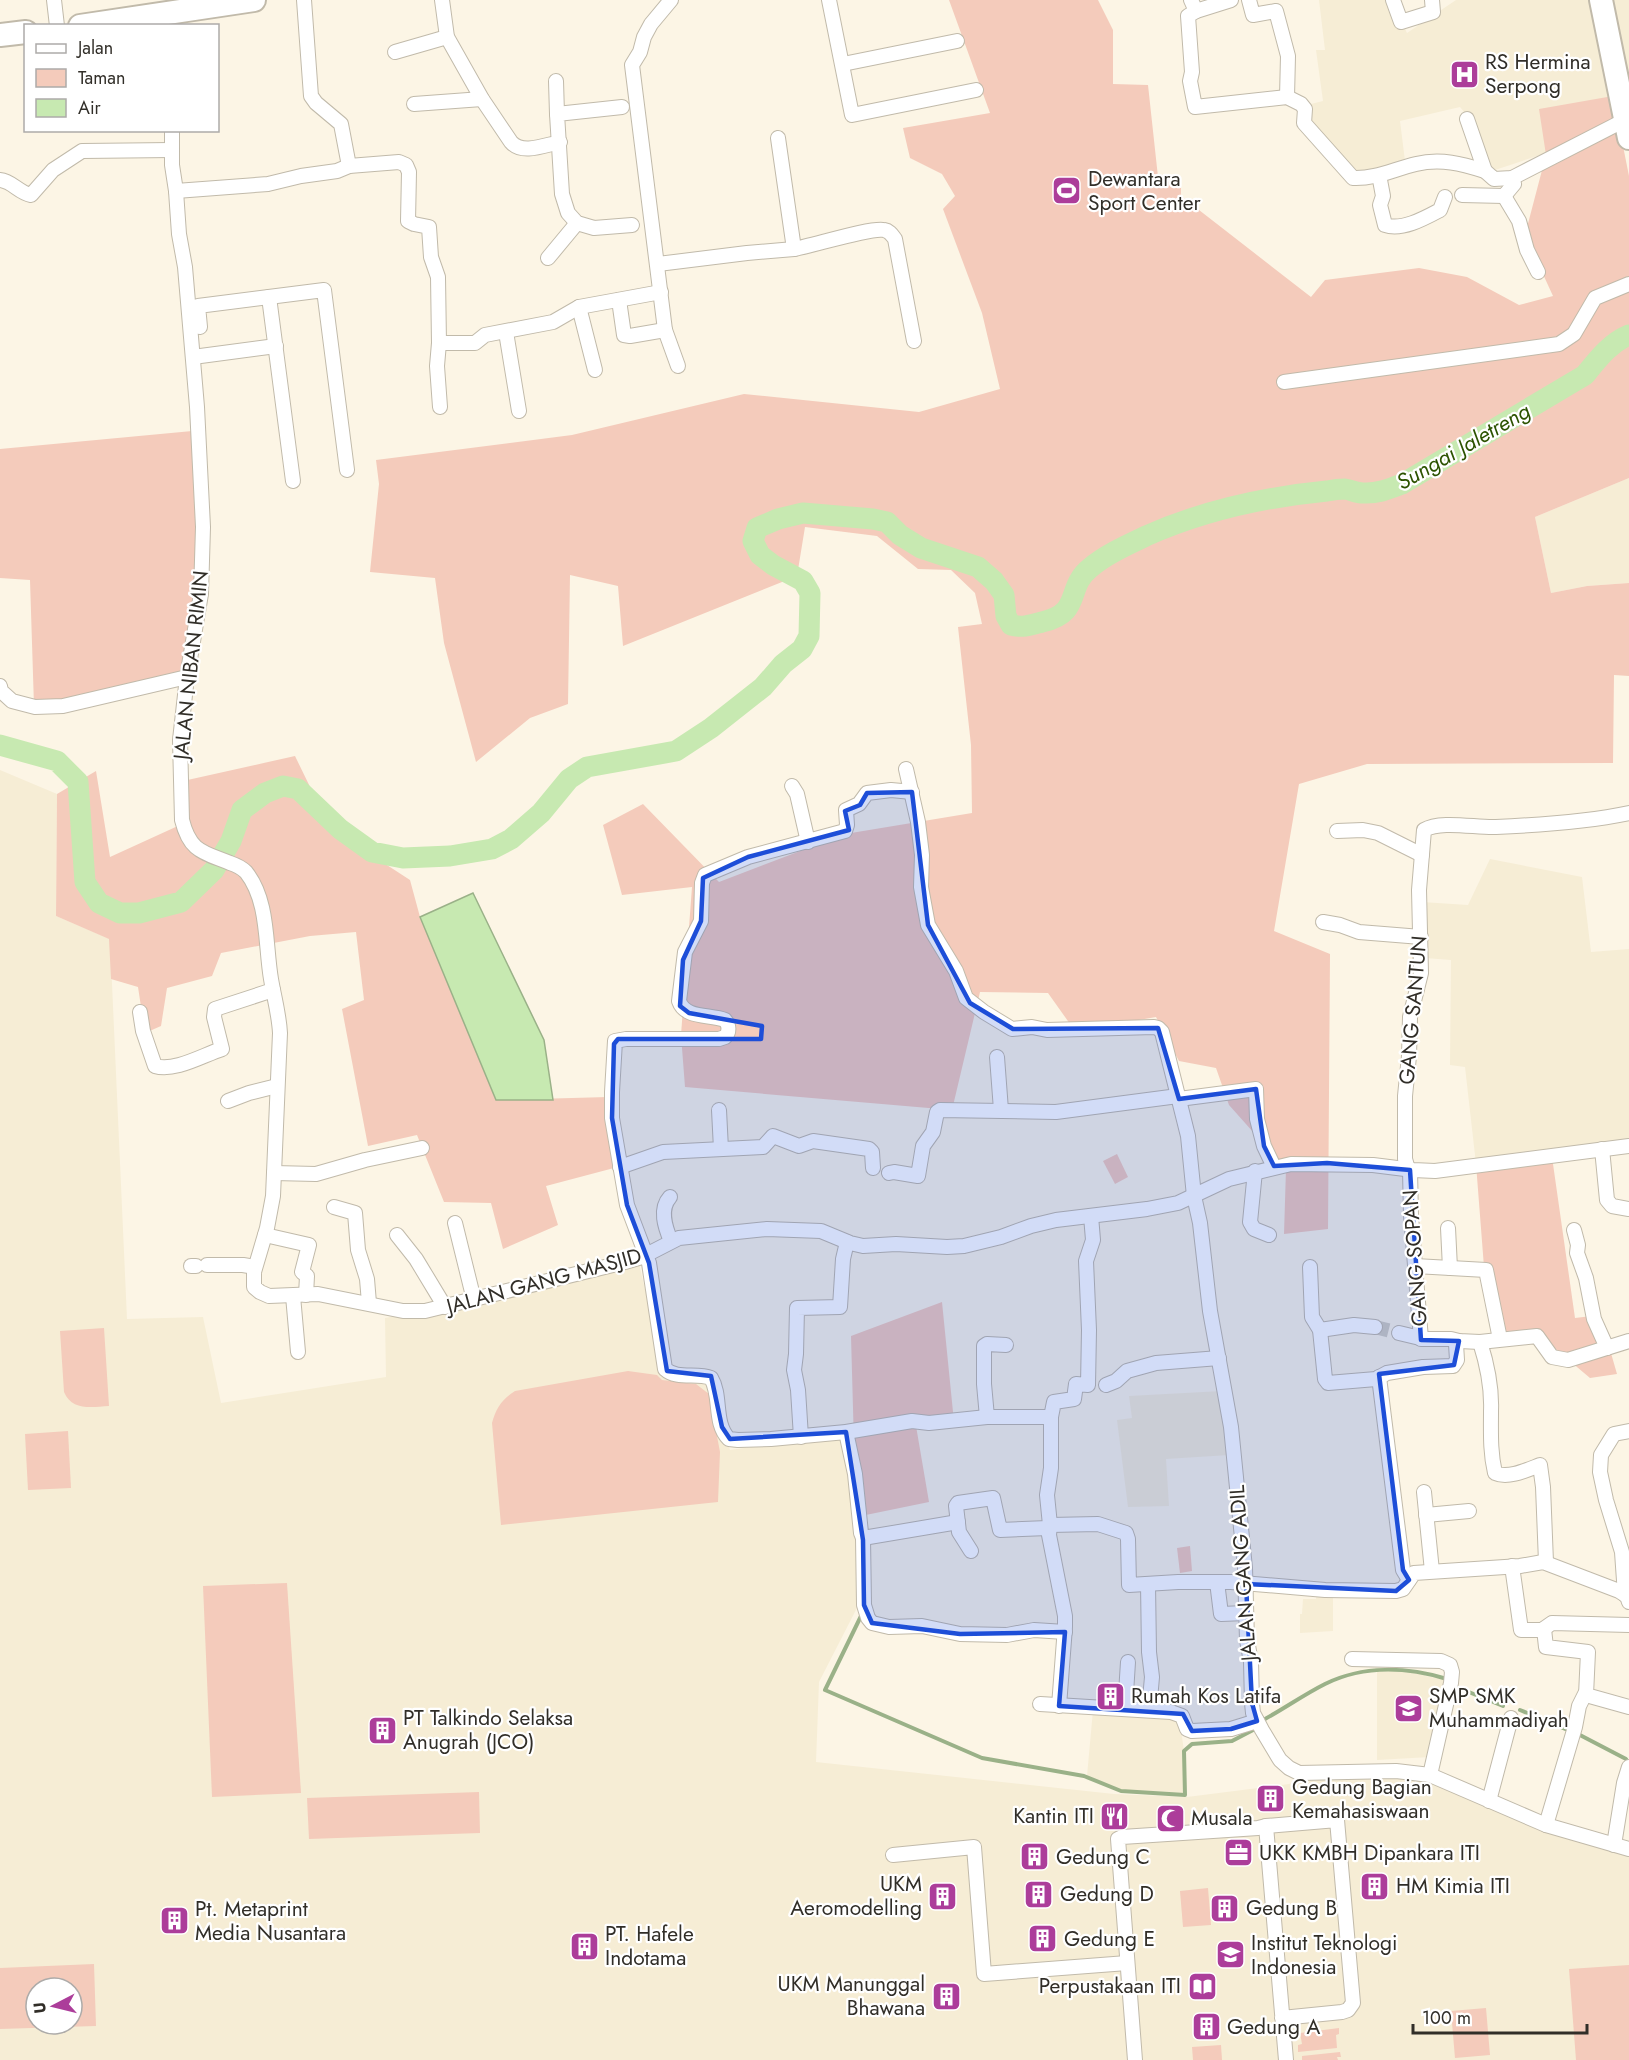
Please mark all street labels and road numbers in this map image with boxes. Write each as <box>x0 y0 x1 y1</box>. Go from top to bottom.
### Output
street label: JALAN NIBAN RIMIN <box>166 569 216 764</box>
street label: GANG SANTUN <box>1392 934 1434 1086</box>
street label: GANG SOPAN <box>1395 1189 1435 1327</box>
street label: JALAN GANG MASJID <box>440 1241 645 1322</box>
street label: JALAN GANG ADIL <box>1222 1483 1264 1665</box>

